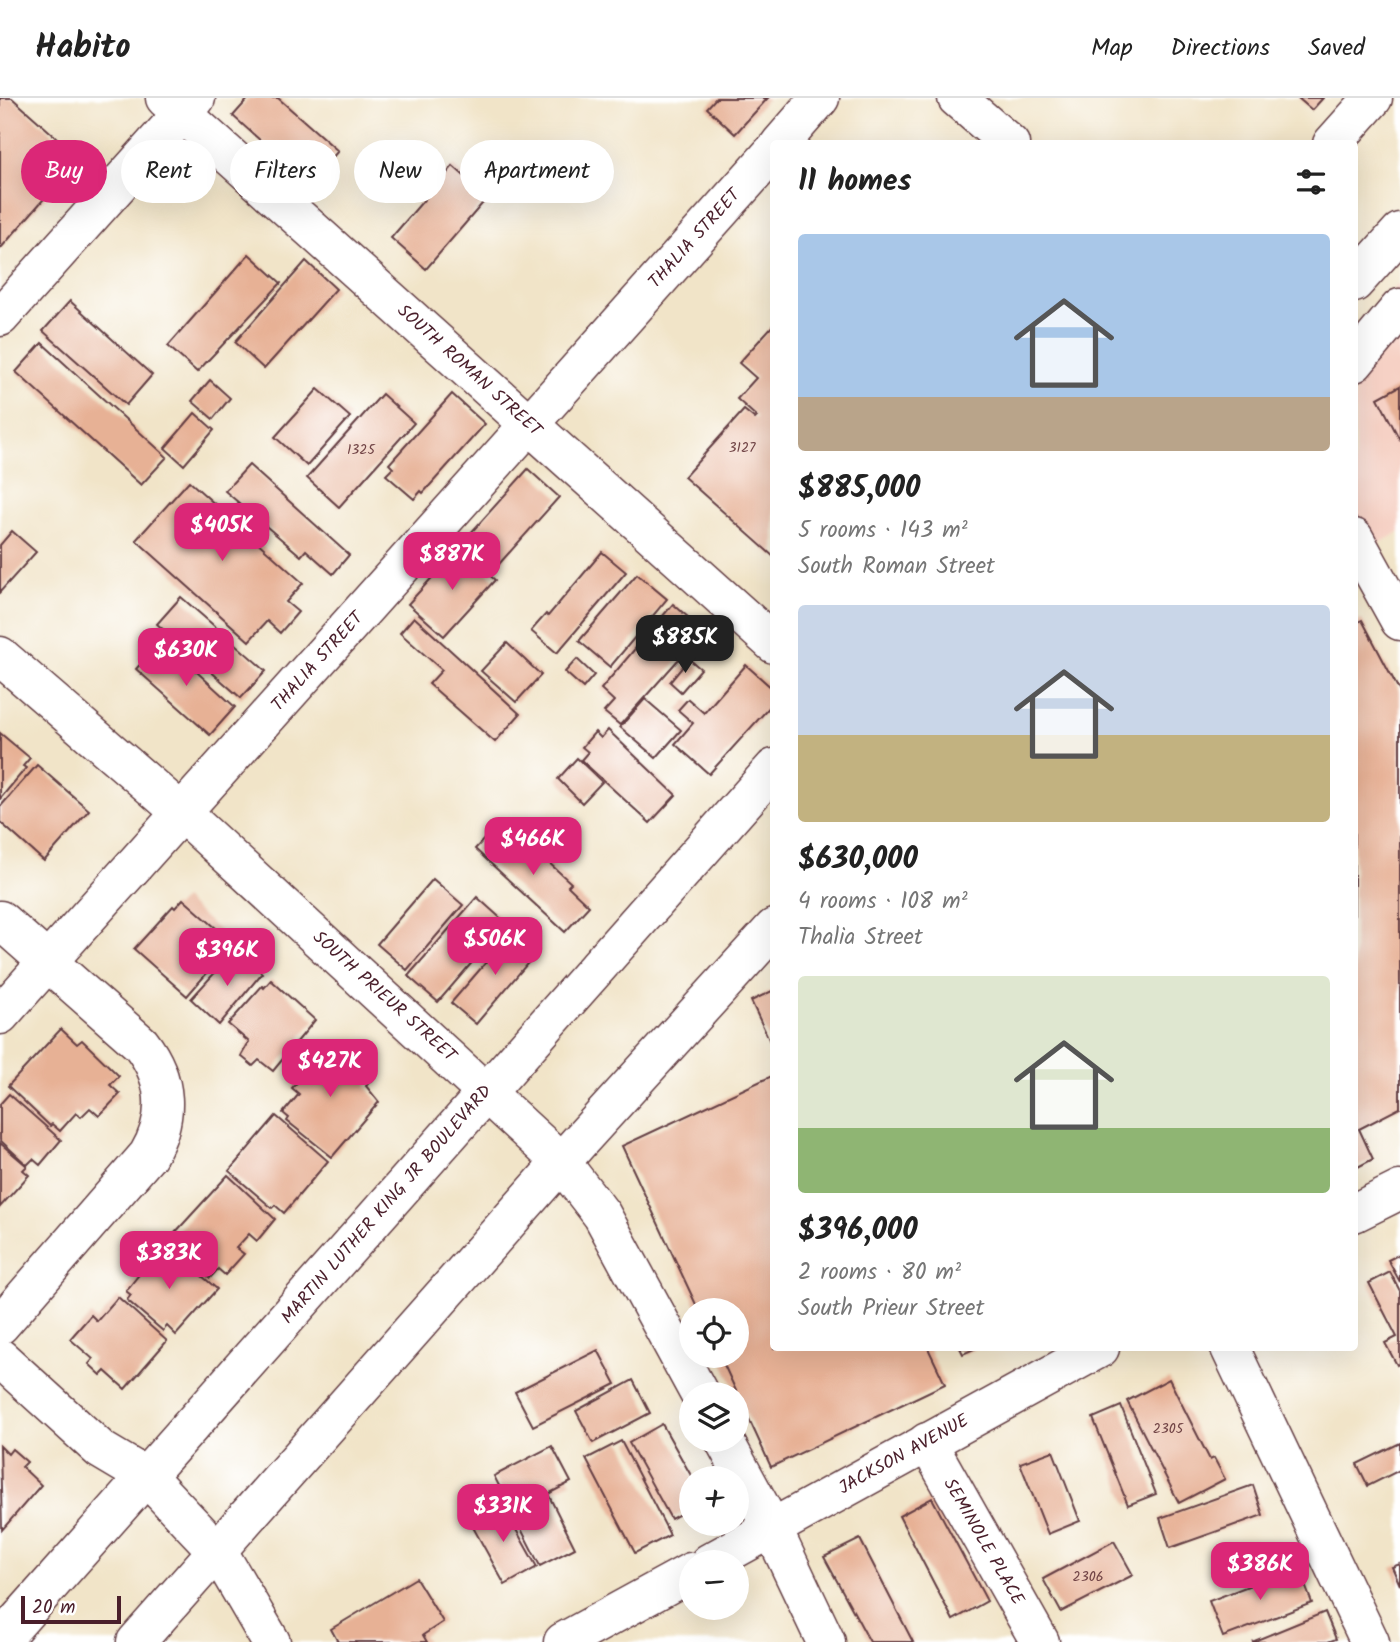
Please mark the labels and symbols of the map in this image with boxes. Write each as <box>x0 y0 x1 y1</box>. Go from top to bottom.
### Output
street label: THALIA STREET <box>642 181 749 296</box>
street label: SOUTH ROMAN STREET <box>390 298 549 445</box>
house number: 3127 <box>729 437 756 459</box>
house number: 1325 <box>347 439 377 461</box>
pin: $405K <box>173 504 271 563</box>
pin: $887K <box>403 532 501 592</box>
street label: THALIA STREET <box>265 604 372 719</box>
pin: $885K <box>636 616 734 675</box>
pin: $630K <box>137 628 235 688</box>
pin: $466K <box>484 818 582 877</box>
pin: $506K <box>446 918 544 977</box>
street label: SOUTH PRIEUR STREET <box>305 924 464 1071</box>
pin: $396K <box>178 928 276 988</box>
pin: $427K <box>281 1040 379 1099</box>
street label: MARTIN LUTHER KING JR BOULEVARD <box>274 1078 500 1331</box>
pin: $383K <box>120 1232 218 1291</box>
street label: JACKSON AVENUE <box>833 1407 975 1503</box>
house number: 2305 <box>1153 1418 1185 1440</box>
street label: SEMINOLE PLACE <box>935 1473 1031 1611</box>
pin: $331K <box>454 1484 552 1544</box>
pin: $386K <box>1211 1542 1309 1602</box>
house number: 2306 <box>1073 1566 1103 1588</box>
scale bar <box>21 1593 121 1625</box>

